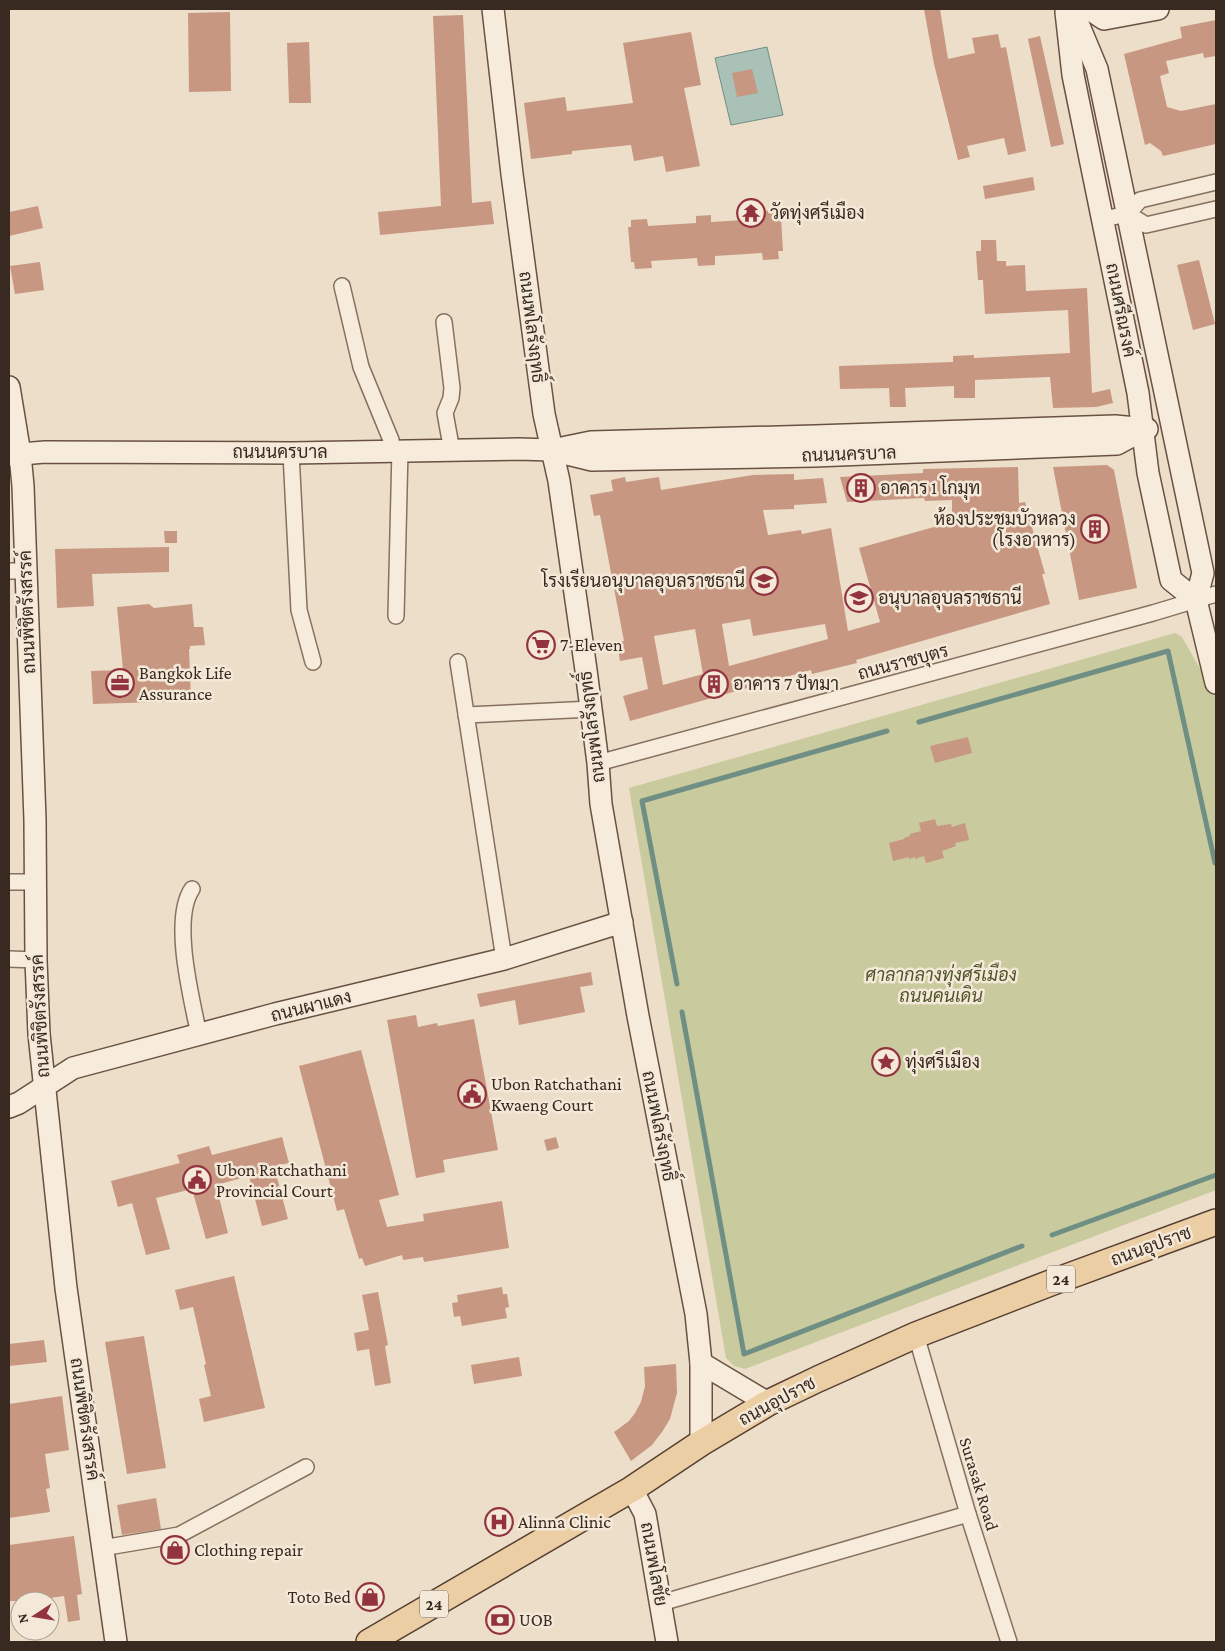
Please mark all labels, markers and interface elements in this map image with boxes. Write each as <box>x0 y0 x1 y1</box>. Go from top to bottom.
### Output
temple icon: วัดทุ่งศรีเมือง <box>736 198 766 228</box>
place label: วัดทุ่งศรีเมือง <box>770 200 865 225</box>
street label: ถนนศรีณรงค์ <box>1102 261 1143 359</box>
street label: ถนนพโลรังฤทธิ์ <box>514 269 555 384</box>
street label: ถนนนครบาล <box>232 442 328 462</box>
street label: ถนนนครบาล <box>801 442 897 466</box>
building icon: อาคาร 1 โกมุท <box>846 473 876 503</box>
place label: อาคาร 1 โกมุท <box>880 475 980 500</box>
place label: ห้องประชุมบัวหลวง (โรงอาหาร) <box>934 507 1076 551</box>
building icon: ห้องประชุมบัวหลวง (โรงอาหาร) <box>1080 514 1110 544</box>
street label: ถนนพิชิตรังสรรค์ <box>12 550 39 674</box>
school or university icon: โรงเรียนอนุบาลอุบลราชธานี <box>749 566 779 596</box>
place label: โรงเรียนอนุบาลอุบลราชธานี <box>541 568 745 593</box>
school or university icon: อนุบาลอุบลราชธานี <box>844 583 874 613</box>
place label: อนุบาลอุบลราชธานี <box>878 585 1022 610</box>
supermarket icon: 7-Eleven <box>526 630 556 660</box>
place label: 7-Eleven <box>560 635 623 655</box>
street label: ถนนราชบุตร <box>855 640 951 686</box>
place label: Bangkok Life Assurance <box>139 663 232 704</box>
office icon: Bangkok Life Assurance <box>105 668 135 698</box>
building icon: อาคาร 7 ปัทมา <box>699 669 729 699</box>
street label: ถนนพโลรังฤทธิ์ <box>569 670 610 785</box>
place label: อาคาร 7 ปัทมา <box>733 674 839 694</box>
street label: ถนนพิชิตรังสรรค์ <box>24 954 53 1078</box>
park label: ศาลากลางทุ่งศรีเมือง ถนนคนเดิน <box>865 962 1017 1006</box>
street label: ถนนผาแดง <box>269 986 353 1026</box>
place icon: ทุ่งศรีเมือง <box>871 1047 901 1077</box>
place label: ทุ่งศรีเมือง <box>905 1049 980 1074</box>
street label: ถนนพโลรังฤทธิ์ <box>637 1068 686 1184</box>
place label: Ubon Ratchathani Kwaeng Court <box>491 1074 622 1115</box>
public building icon: Ubon Ratchathani Kwaeng Court <box>457 1079 487 1109</box>
place label: Ubon Ratchathani Provincial Court <box>216 1160 347 1201</box>
public building icon: Ubon Ratchathani Provincial Court <box>182 1165 212 1195</box>
street label: ถนนอุปราช <box>1108 1222 1195 1272</box>
road number: 24 <box>1047 1266 1075 1292</box>
street label: ถนนพิชิตรังสรรค์ <box>66 1356 106 1482</box>
street label: ถนนอุปราช <box>735 1372 820 1431</box>
street label: Surasak Road <box>955 1435 1003 1533</box>
hospital icon: Alinna Clinic <box>484 1507 514 1537</box>
place label: Alinna Clinic <box>518 1512 611 1532</box>
street label: ถนนพโลชัย <box>637 1520 674 1608</box>
shop icon: Clothing repair <box>160 1535 190 1565</box>
place label: Clothing repair <box>194 1540 304 1560</box>
shop icon: Toto Bed <box>355 1582 385 1612</box>
place label: Toto Bed <box>288 1587 352 1607</box>
road number: 24 <box>420 1590 448 1618</box>
north arrow <box>10 1591 60 1641</box>
bank icon: UOB <box>485 1605 515 1635</box>
place label: UOB <box>519 1610 553 1630</box>
text: N <box>13 1612 31 1625</box>

